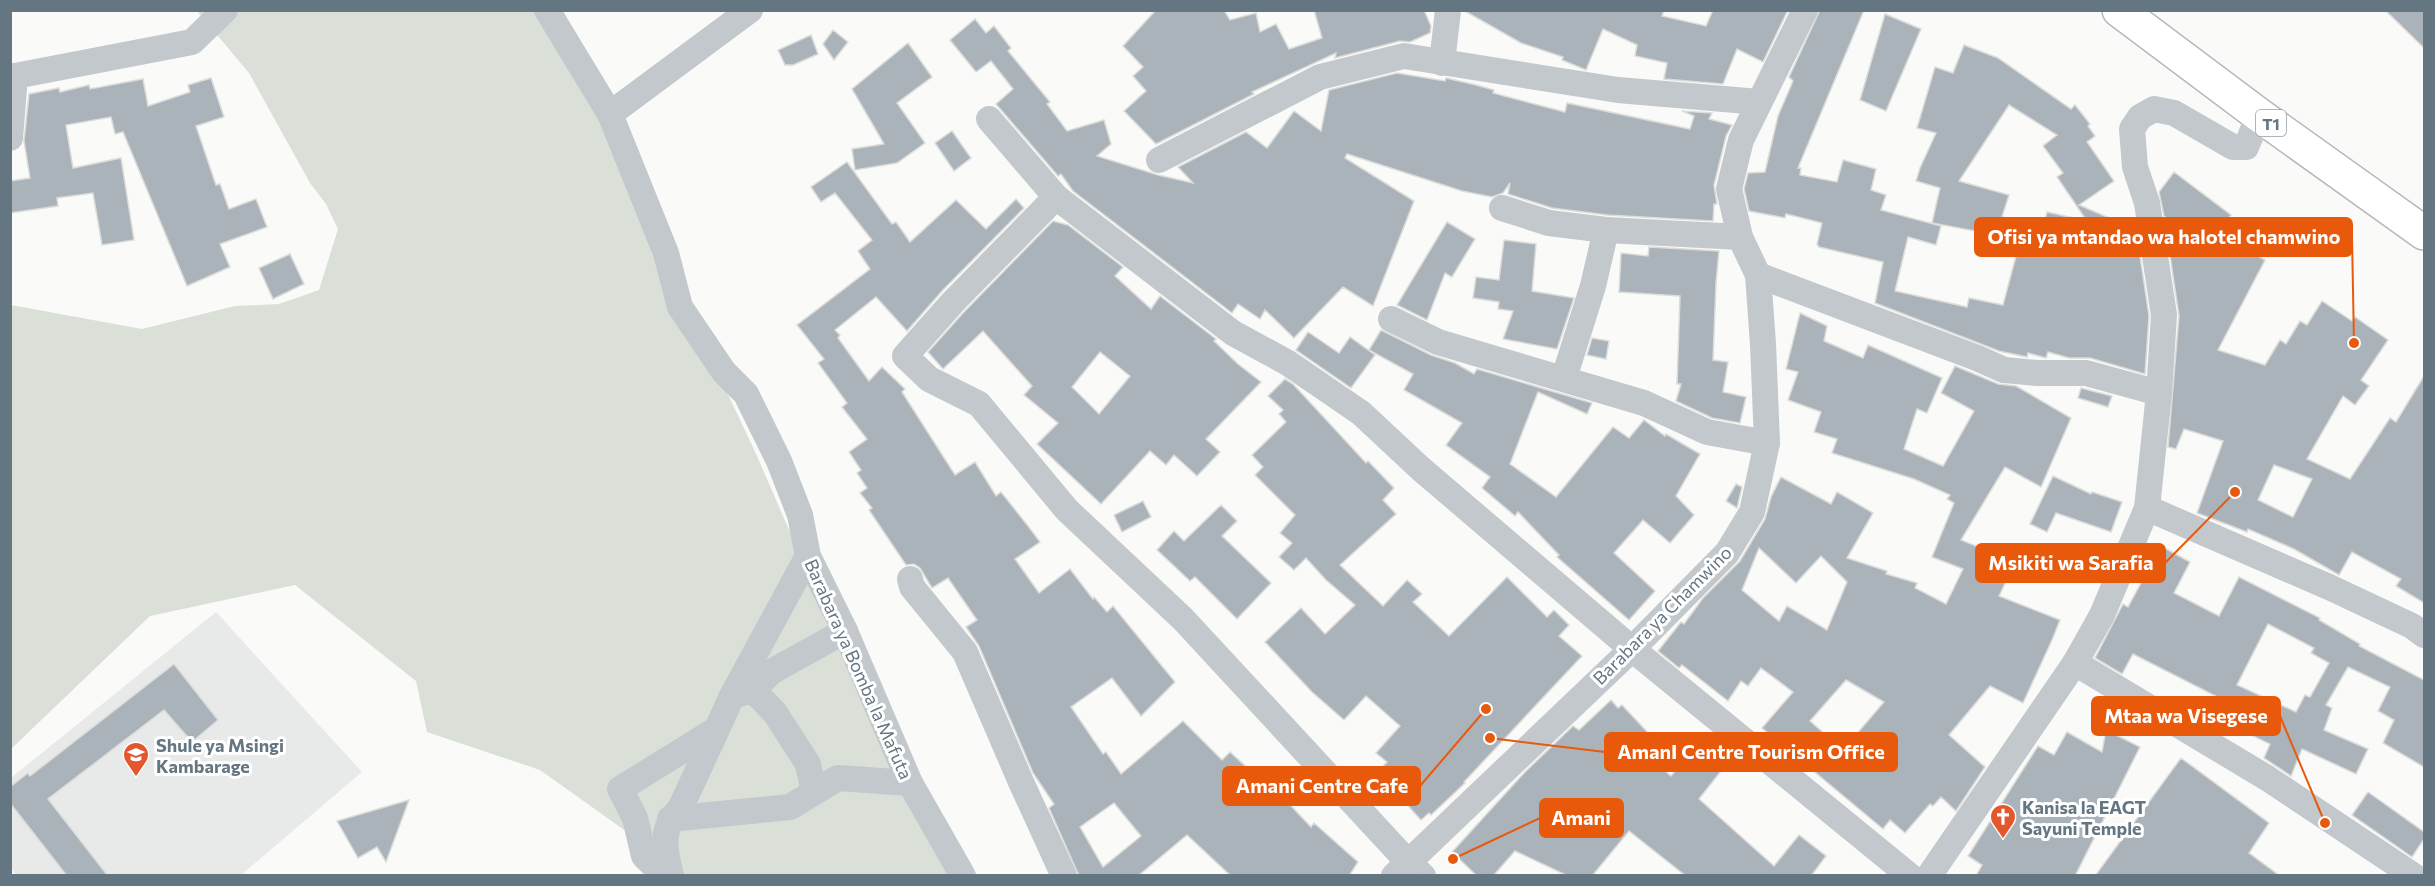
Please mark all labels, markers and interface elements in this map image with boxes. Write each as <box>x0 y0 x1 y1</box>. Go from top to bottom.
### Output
road number: T1 <box>2256 110 2286 136</box>
callout: Ofisi ya mtandao wa halotel chamwino <box>1975 218 2352 256</box>
text: Ofisi ya mtandao wa halotel chamwino <box>1988 224 2341 248</box>
street label: Barabara ya Chamwino <box>1588 541 1736 689</box>
callout: Msikiti wa Sarafia <box>1976 544 2165 582</box>
text: Msikiti wa Sarafia <box>1988 550 2154 574</box>
street label: Barabara ya Bomba la Mafuta <box>800 555 918 783</box>
callout: Mtaa wa Visegese <box>2092 697 2280 735</box>
text: Mtaa wa Visegese <box>2104 703 2268 727</box>
callout: AmanI Centre Tourism Office <box>1605 733 1897 771</box>
place label: Shule ya Msingi Kambarage <box>156 734 284 777</box>
text: AmanI Centre Tourism Office <box>1617 739 1885 763</box>
school or university icon: Shule ya Msingi Kambarage <box>121 740 151 778</box>
callout: Amani Centre Cafe <box>1223 767 1420 805</box>
text: Amani Centre Cafe <box>1236 773 1408 797</box>
place label: Kanisa la EAGT Sayuni Temple <box>2022 796 2147 839</box>
callout: Amani <box>1540 799 1623 837</box>
church icon: Kanisa la EAGT Sayuni Temple <box>1988 802 2018 840</box>
text: Amani <box>1551 805 1611 829</box>

